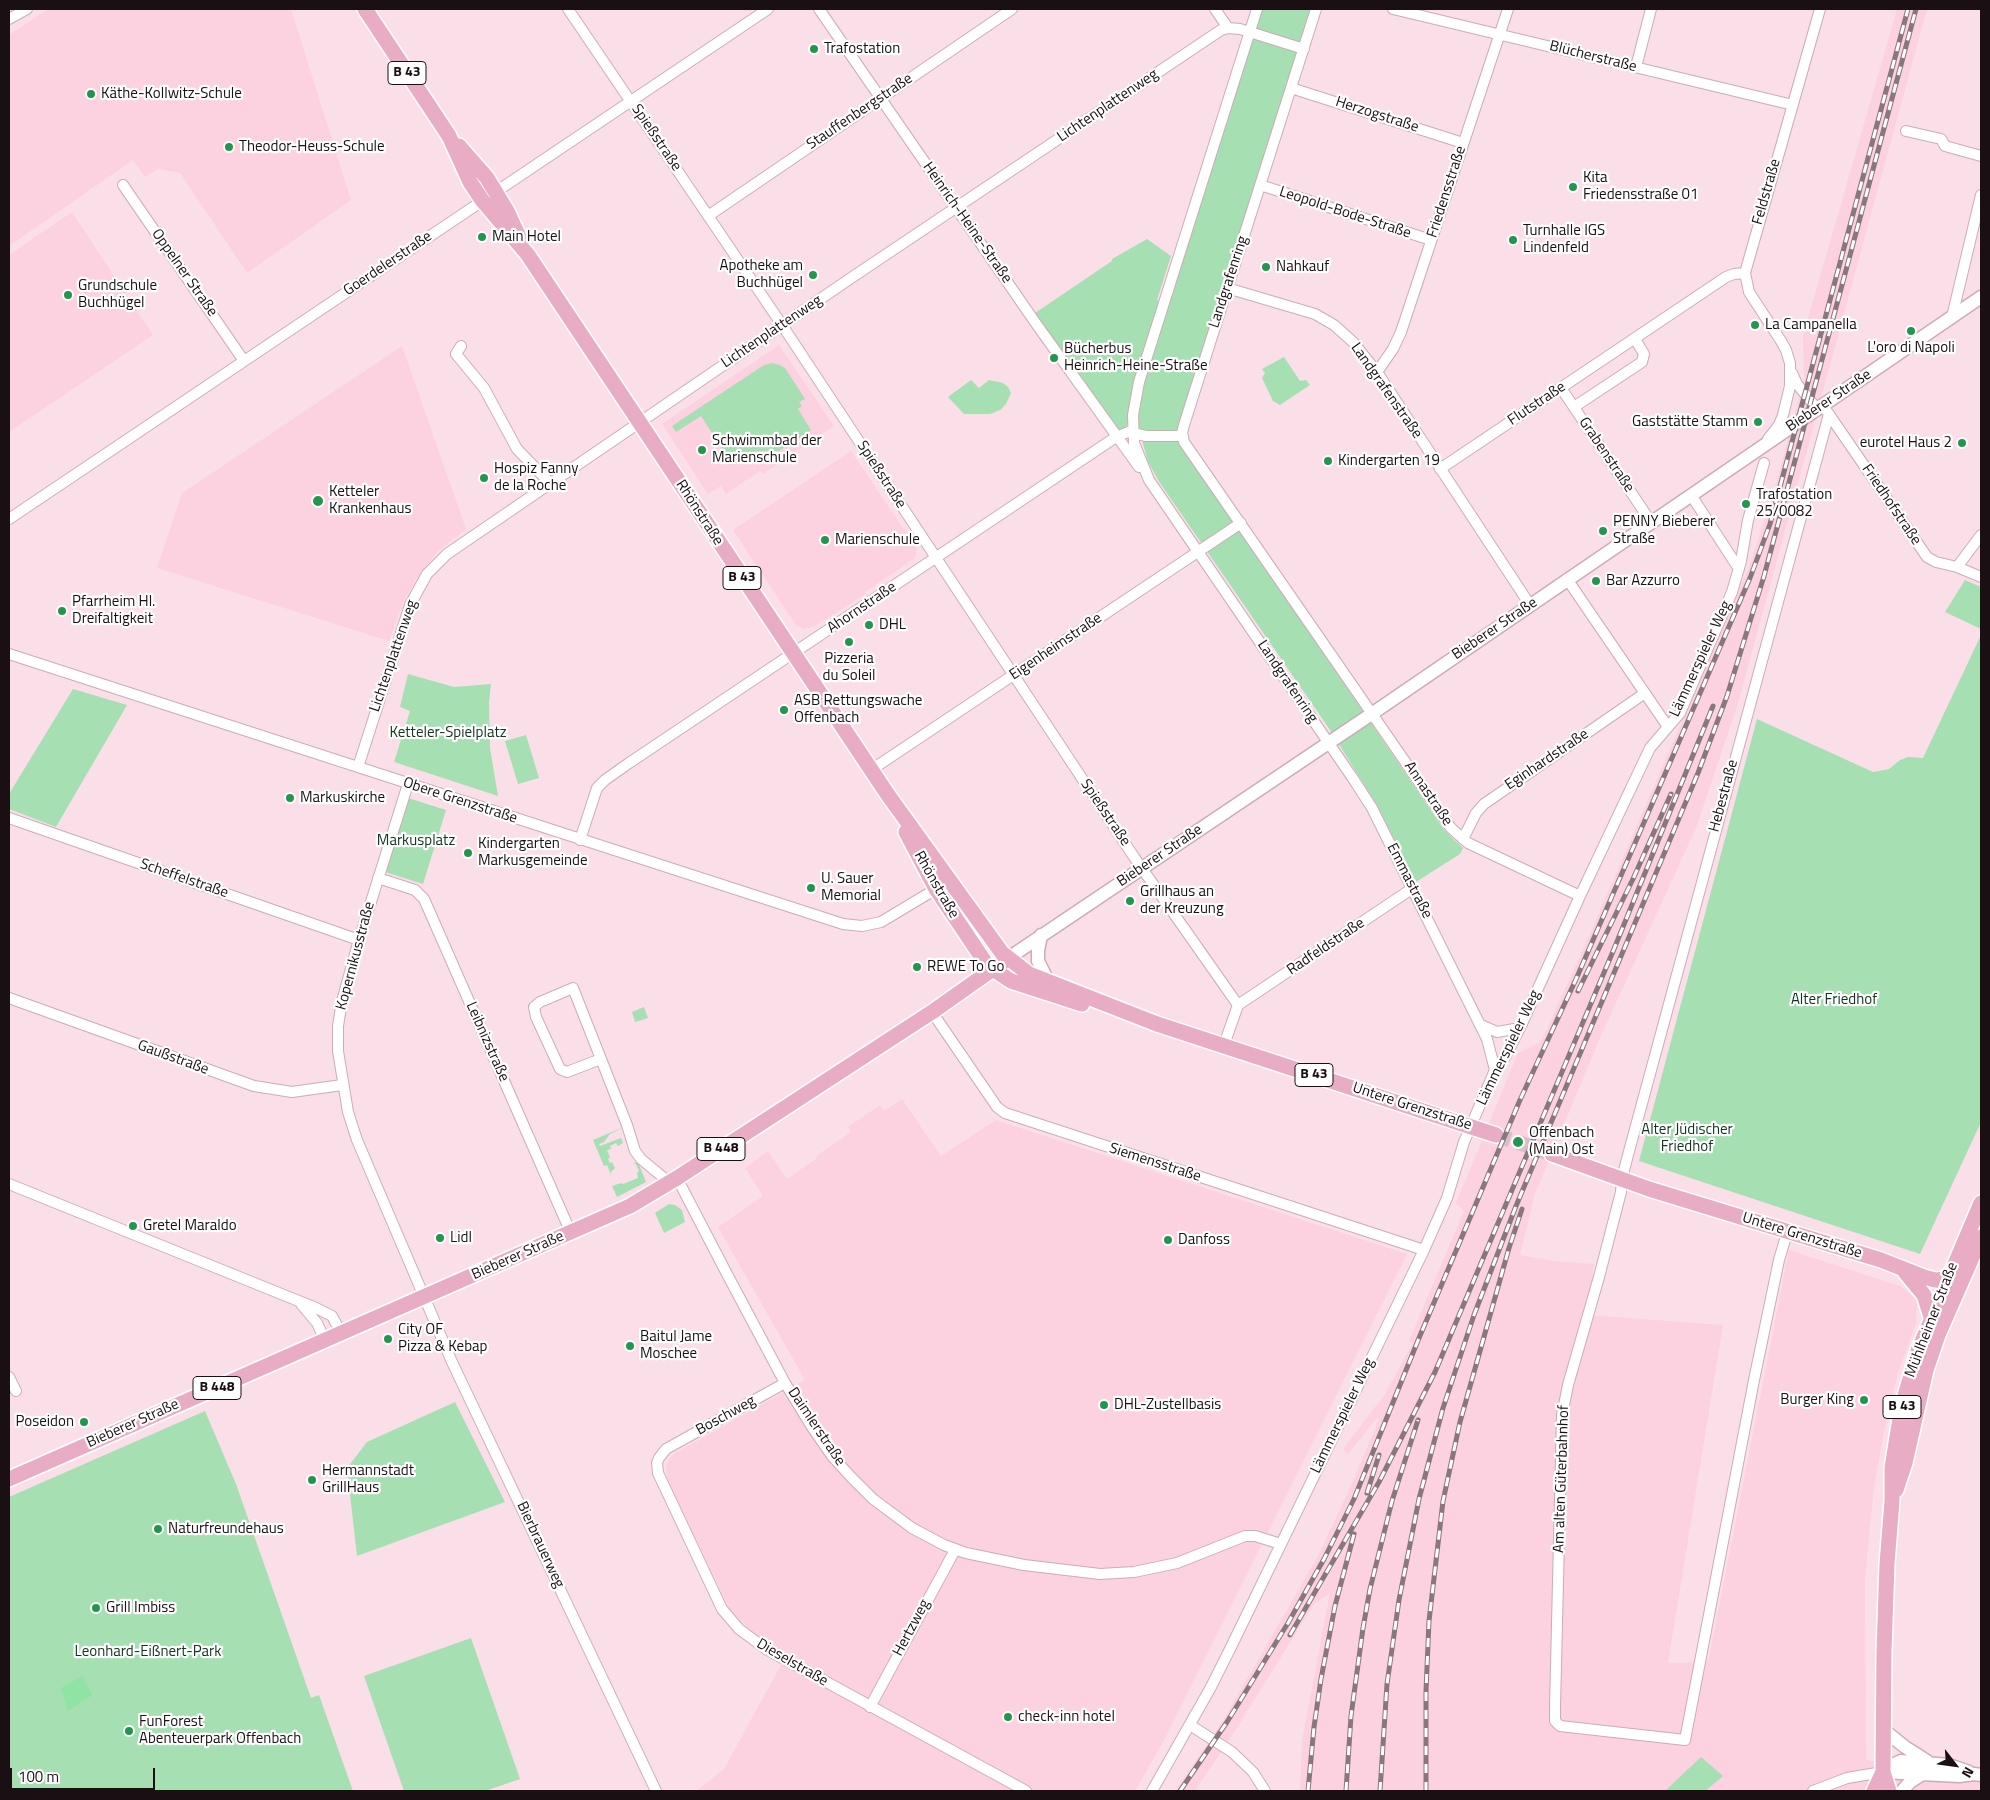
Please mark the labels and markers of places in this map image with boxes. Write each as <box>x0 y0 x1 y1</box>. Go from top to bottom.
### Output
place label: Trafostation <box>824 40 900 58</box>
marker: Trafostation <box>808 43 820 55</box>
place label: Käthe-Kollwitz-Schule <box>101 85 242 103</box>
marker: Käthe-Kollwitz-Schule <box>85 88 97 100</box>
place label: Theodor-Heuss-Schule <box>239 138 385 156</box>
marker: Theodor-Heuss-Schule <box>223 141 235 153</box>
place label: Kita Friedensstraße 01 <box>1583 169 1698 204</box>
marker: Kita Friedensstraße 01 <box>1567 181 1579 193</box>
place label: Turnhalle IGS Lindenfeld <box>1523 222 1605 257</box>
place label: Main Hotel <box>492 228 561 246</box>
marker: Main Hotel <box>476 231 488 243</box>
marker: Turnhalle IGS Lindenfeld <box>1507 234 1519 246</box>
place label: Apotheke am Buchhügel <box>719 257 803 292</box>
place label: Nahkauf <box>1276 258 1329 276</box>
marker: Nahkauf <box>1260 261 1272 273</box>
marker: Apotheke am Buchhügel <box>807 269 819 281</box>
place label: Grundschule Buchhügel <box>78 277 157 312</box>
marker: Grundschule Buchhügel <box>62 289 74 301</box>
place label: La Campanella <box>1765 316 1857 334</box>
marker: La Campanella <box>1749 319 1761 331</box>
marker: L'oro di Napoli <box>1905 325 1917 337</box>
place label: L'oro di Napoli <box>1867 339 1955 357</box>
place label: Bücherbus Heinrich-Heine-Straße <box>1064 340 1207 375</box>
marker: Bücherbus Heinrich-Heine-Straße <box>1048 352 1060 364</box>
place label: Gaststätte Stamm <box>1632 413 1748 431</box>
marker: Gaststätte Stamm <box>1752 416 1764 428</box>
place label: Schwimmbad der Marienschule <box>712 432 822 467</box>
place label: eurotel Haus 2 <box>1860 434 1952 452</box>
marker: eurotel Haus 2 <box>1956 437 1968 449</box>
marker: Schwimmbad der Marienschule <box>696 444 708 456</box>
place label: Kindergarten 19 <box>1338 452 1440 470</box>
marker: Kindergarten 19 <box>1322 455 1334 467</box>
place label: Hospiz Fanny de la Roche <box>494 460 578 495</box>
marker: Hospiz Fanny de la Roche <box>478 472 490 484</box>
place label: Ketteler Krankenhaus <box>329 483 411 518</box>
place label: Trafostation 25/0082 <box>1756 486 1832 521</box>
marker: Ketteler Krankenhaus <box>311 494 325 508</box>
marker: Trafostation 25/0082 <box>1740 498 1752 510</box>
place label: PENNY Bieberer Straße <box>1613 513 1715 548</box>
marker: PENNY Bieberer Straße <box>1597 525 1609 537</box>
place label: Marienschule <box>835 531 920 549</box>
marker: Marienschule <box>819 534 831 546</box>
place label: Bar Azzurro <box>1606 572 1680 590</box>
marker: Bar Azzurro <box>1590 575 1602 587</box>
place label: Pfarrheim Hl. Dreifaltigkeit <box>72 593 155 628</box>
marker: Pfarrheim Hl. Dreifaltigkeit <box>56 605 68 617</box>
place label: DHL <box>879 616 906 634</box>
marker: DHL <box>863 619 875 631</box>
marker: Pizzeria du Soleil <box>843 636 855 648</box>
place label: Pizzeria du Soleil <box>822 650 876 685</box>
place label: ASB Rettungswache Offenbach <box>794 692 922 727</box>
marker: ASB Rettungswache Offenbach <box>778 704 790 716</box>
place label: Markuskirche <box>300 789 385 807</box>
marker: Markuskirche <box>284 792 296 804</box>
place label: Kindergarten Markusgemeinde <box>478 835 588 870</box>
marker: Kindergarten Markusgemeinde <box>462 847 474 859</box>
place label: U. Sauer Memorial <box>821 870 881 905</box>
marker: U. Sauer Memorial <box>805 882 817 894</box>
place label: Grillhaus an der Kreuzung <box>1140 883 1224 918</box>
marker: Grillhaus an der Kreuzung <box>1124 895 1136 907</box>
place label: REWE To Go <box>927 958 1004 976</box>
marker: REWE To Go <box>911 961 923 973</box>
place label: Offenbach (Main) Ost <box>1529 1124 1594 1159</box>
marker: Offenbach (Main) Ost <box>1511 1135 1525 1149</box>
place label: Gretel Maraldo <box>143 1217 237 1235</box>
marker: Gretel Maraldo <box>127 1220 139 1232</box>
place label: Lidl <box>450 1229 472 1247</box>
place label: Danfoss <box>1178 1231 1230 1249</box>
marker: Lidl <box>434 1232 446 1244</box>
marker: Danfoss <box>1162 1234 1174 1246</box>
place label: City OF Pizza & Kebap <box>398 1321 487 1356</box>
place label: Baitul Jame Moschee <box>640 1328 712 1363</box>
marker: City OF Pizza & Kebap <box>382 1333 394 1345</box>
marker: Baitul Jame Moschee <box>624 1340 636 1352</box>
place label: Burger King <box>1780 1391 1854 1409</box>
marker: Burger King <box>1858 1394 1870 1406</box>
place label: DHL-Zustellbasis <box>1114 1396 1221 1414</box>
marker: DHL-Zustellbasis <box>1098 1399 1110 1411</box>
place label: Poseidon <box>16 1413 74 1431</box>
marker: Poseidon <box>78 1416 90 1428</box>
place label: Hermannstadt GrillHaus <box>322 1462 414 1497</box>
marker: Hermannstadt GrillHaus <box>306 1474 318 1486</box>
place label: Naturfreundehaus <box>168 1520 284 1538</box>
marker: Naturfreundehaus <box>152 1523 164 1535</box>
place label: Grill Imbiss <box>106 1599 175 1617</box>
marker: Grill Imbiss <box>90 1602 102 1614</box>
place label: check-inn hotel <box>1018 1708 1115 1726</box>
marker: check-inn hotel <box>1002 1711 1014 1723</box>
place label: FunForest Abenteuerpark Offenbach <box>139 1713 301 1748</box>
marker: FunForest Abenteuerpark Offenbach <box>123 1725 135 1737</box>

